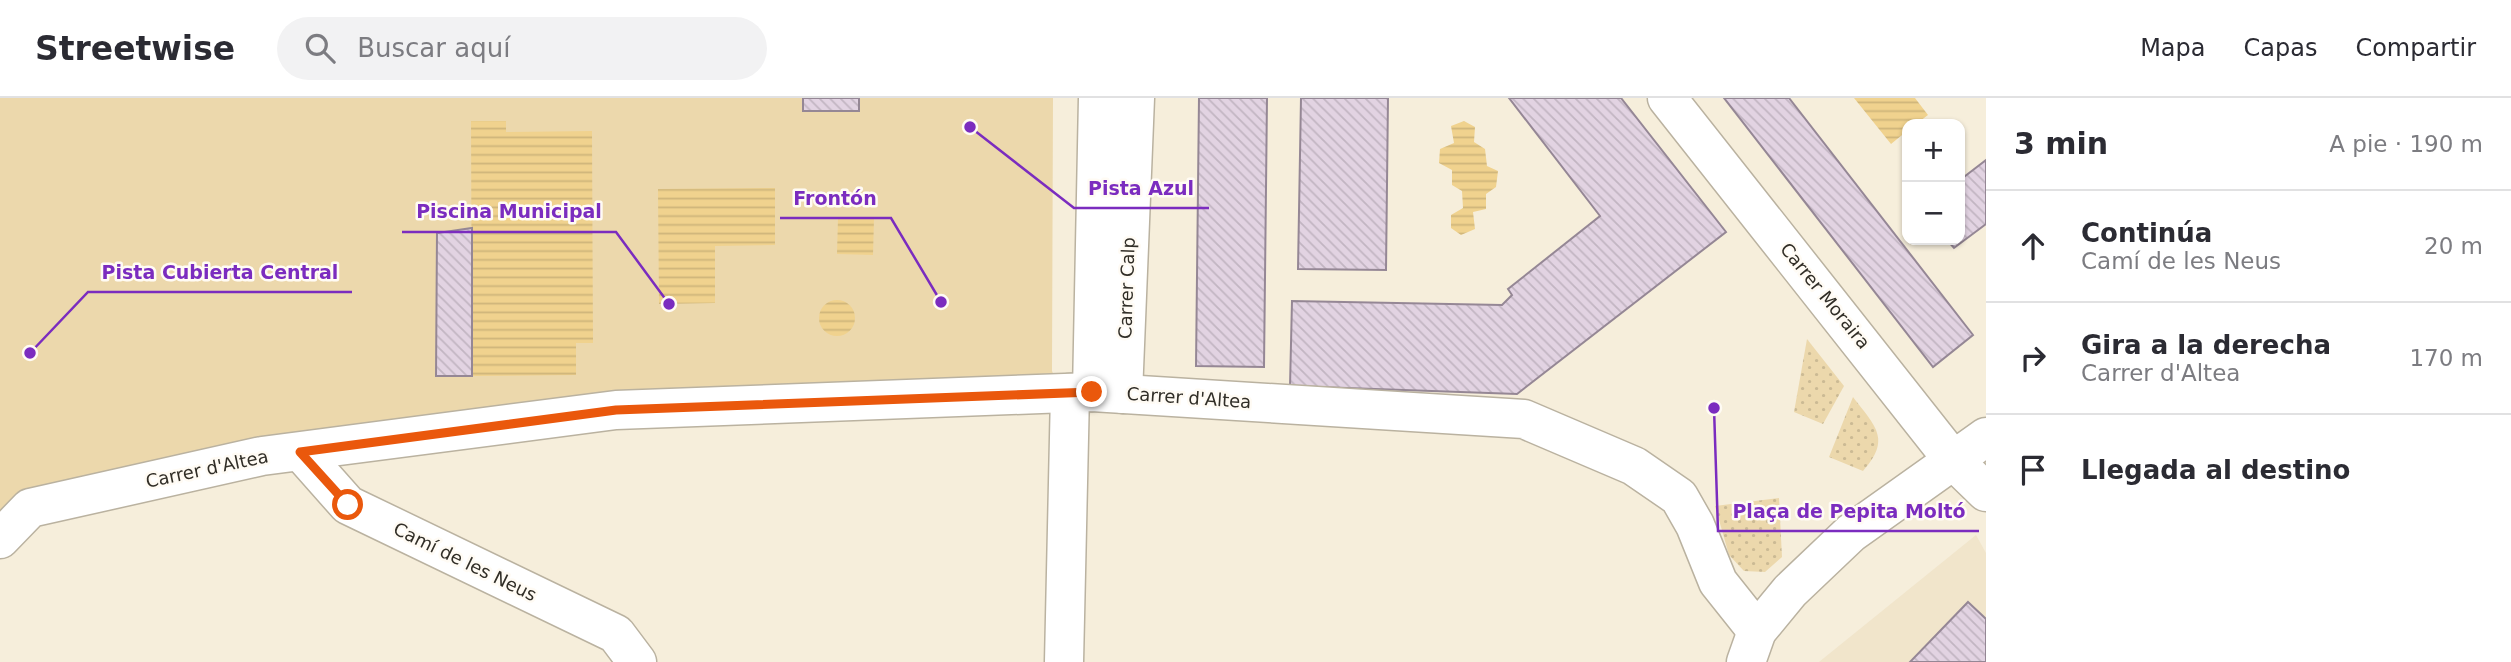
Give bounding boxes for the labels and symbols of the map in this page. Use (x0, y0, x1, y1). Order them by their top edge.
callout: Pista Azul (1074, 168, 1209, 208)
text: Pista Azul (1088, 177, 1194, 199)
callout: Frontón (780, 178, 891, 218)
text: Frontón (793, 187, 877, 209)
callout: Piscina Municipal (402, 192, 616, 232)
text: Piscina Municipal (416, 200, 602, 222)
street label: Carrer Calp (1114, 237, 1139, 339)
street label: Carrer Moraira (1776, 238, 1875, 353)
callout: Pista Cubierta Central (88, 252, 352, 292)
text: Pista Cubierta Central (102, 261, 338, 283)
route end (1076, 376, 1107, 407)
street label: Carrer d'Altea (1126, 383, 1252, 412)
street label: Carrer d'Altea (144, 445, 270, 492)
route start (332, 489, 363, 520)
callout: Plaça de Pepita Moltó (1718, 491, 1979, 531)
text: Plaça de Pepita Moltó (1732, 500, 1966, 522)
street label: Camí de les Neus (390, 518, 540, 605)

